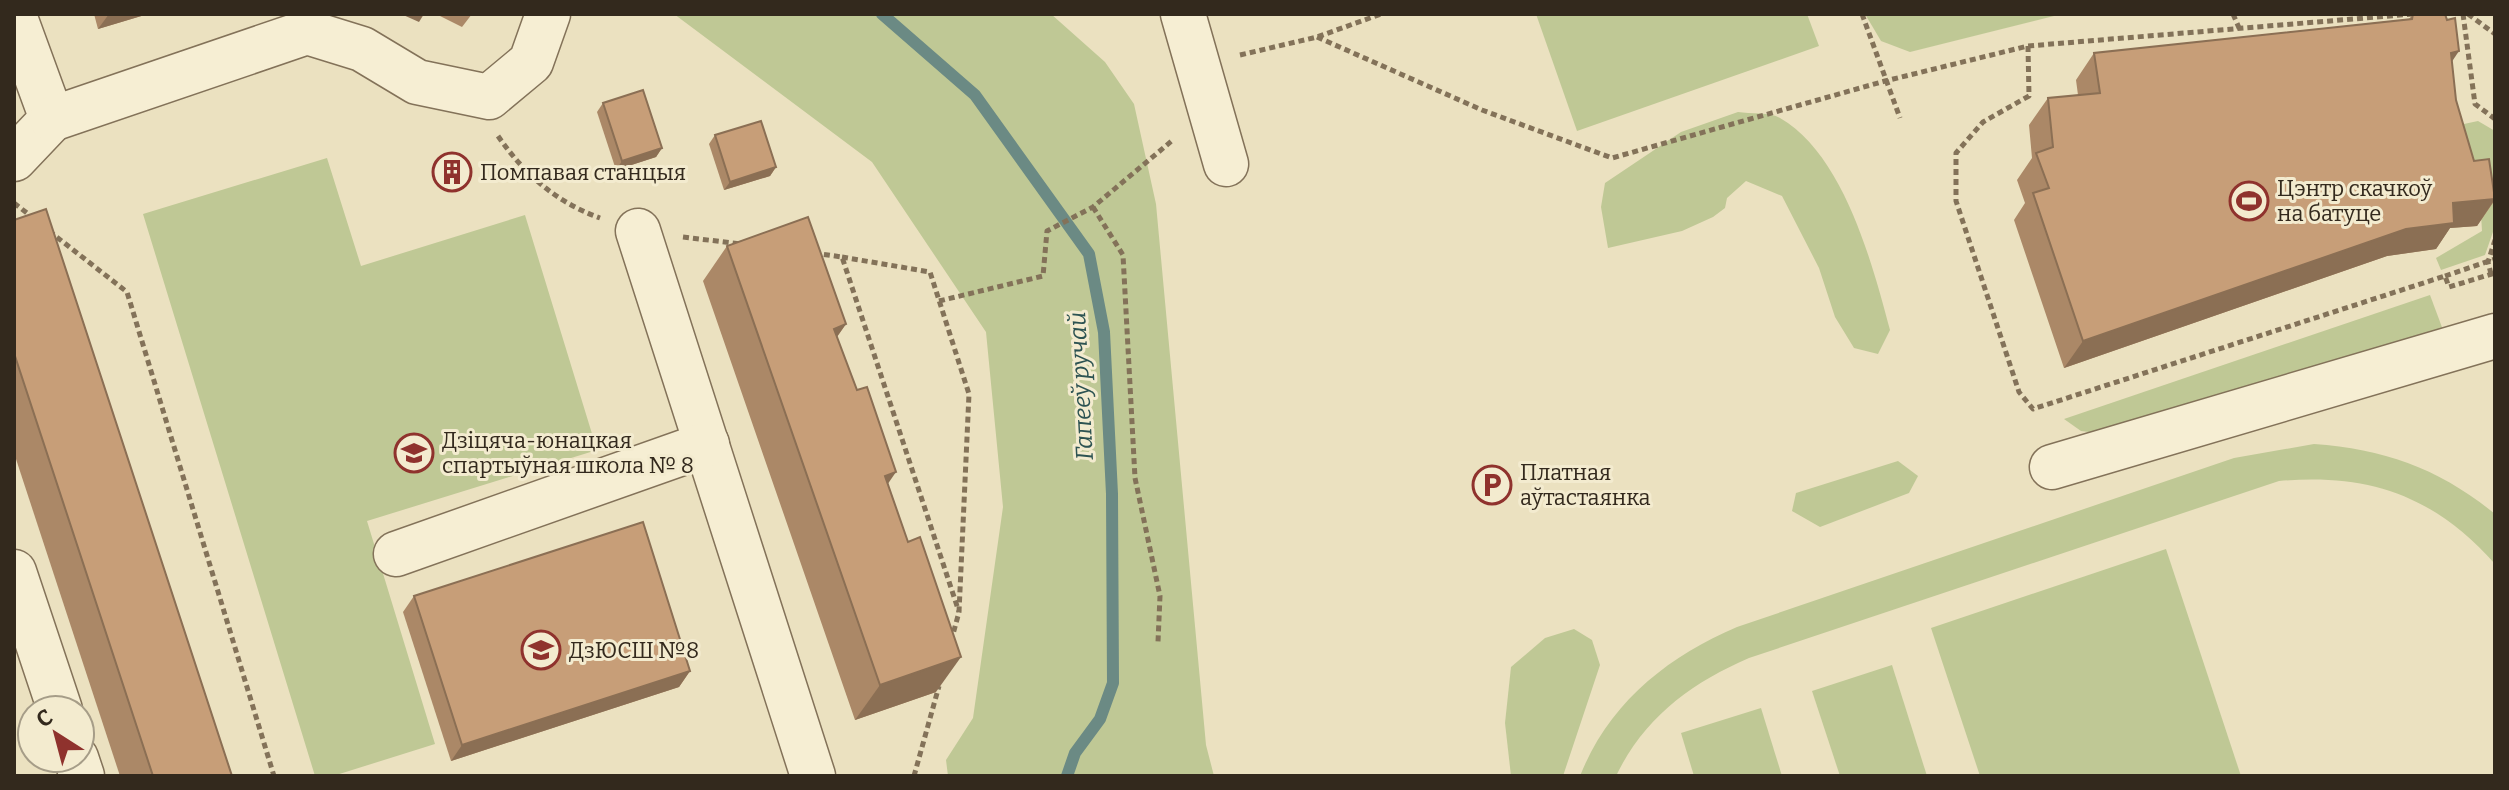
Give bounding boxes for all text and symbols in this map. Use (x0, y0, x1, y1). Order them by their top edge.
building icon: Помпавая станцыя (431, 151, 473, 193)
place label: Помпавая станцыя (480, 159, 686, 186)
place label: Цэнтр скачкоў на батуце (2277, 175, 2432, 227)
sports icon: Цэнтр скачкоў на батуце (2228, 180, 2270, 222)
water label: Гапееў ручай (1063, 311, 1099, 461)
place label: Дзіцяча-юнацкая спартыўная школа № 8 (442, 427, 694, 479)
school or university icon: Дзіцяча-юнацкая спартыўная школа № 8 (393, 432, 435, 474)
place label: Платная аўтастаянка (1520, 459, 1651, 511)
parking icon: Платная аўтастаянка (1471, 464, 1513, 506)
school or university icon: ДзЮСШ №8 (520, 629, 562, 671)
place label: ДзЮСШ №8 (569, 637, 699, 664)
north arrow (16, 694, 96, 774)
text: С (31, 703, 58, 733)

